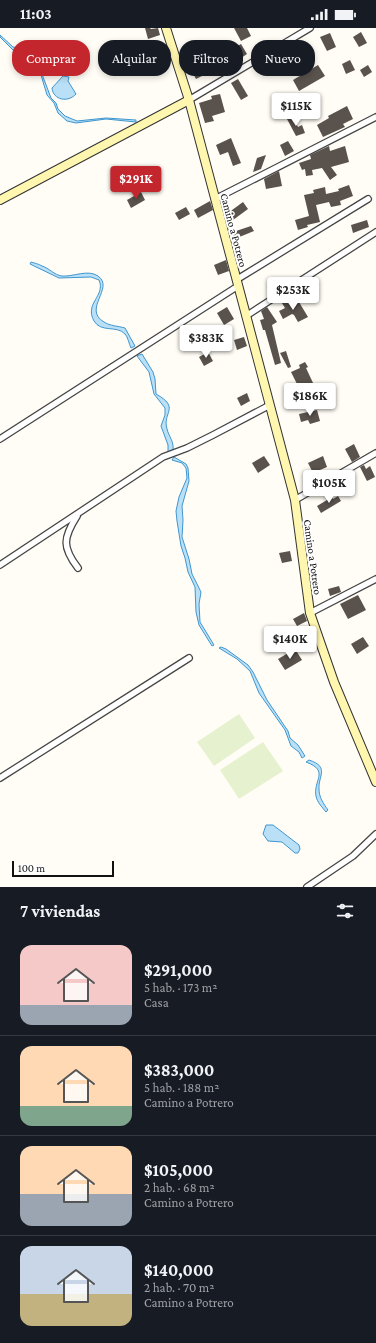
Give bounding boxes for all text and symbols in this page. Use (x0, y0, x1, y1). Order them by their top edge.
text: 11:03 (20, 6, 52, 22)
chip: Comprar (12, 40, 90, 76)
chip: Alquilar (98, 40, 171, 76)
chip: Filtros (179, 40, 243, 76)
chip: Nuevo (251, 40, 315, 76)
pin: $115K (268, 93, 324, 127)
text: $115K (281, 98, 311, 113)
pin: $291K (108, 166, 164, 200)
text: $291K (119, 171, 153, 186)
street label: Camino a Potrero (218, 192, 250, 269)
pin: $253K (265, 277, 321, 311)
text: $253K (276, 282, 310, 297)
pin: $383K (178, 325, 234, 359)
text: $383K (189, 330, 223, 345)
pin: $186K (282, 383, 338, 417)
text: $186K (293, 388, 327, 403)
pin: $105K (301, 470, 357, 504)
text: $105K (312, 475, 346, 490)
street label: Camino a Potrero (302, 519, 324, 596)
pin: $140K (262, 626, 318, 660)
text: $140K (273, 631, 307, 646)
scale bar (12, 859, 114, 878)
text: 100 m (18, 862, 45, 874)
icon: filters (334, 900, 356, 922)
text: 7 viviendas (20, 902, 100, 921)
icon: home (52, 961, 100, 1009)
text: $291,000 (144, 961, 212, 980)
text: 5 hab. · 173 m² (144, 980, 217, 995)
text: Casa (144, 995, 169, 1010)
text: $383,000 (144, 1061, 214, 1080)
icon: home (52, 1062, 100, 1110)
text: 5 hab. · 188 m² (144, 1080, 219, 1095)
text: Camino a Potrero (144, 1095, 234, 1110)
text: $105,000 (144, 1161, 213, 1180)
icon: home (52, 1162, 100, 1210)
text: 2 hab. · 68 m² (144, 1180, 215, 1195)
text: Camino a Potrero (144, 1195, 234, 1210)
text: $140,000 (144, 1261, 214, 1280)
icon: home (52, 1262, 100, 1310)
text: 2 hab. · 70 m² (144, 1280, 214, 1295)
text: Camino a Potrero (144, 1295, 234, 1310)

